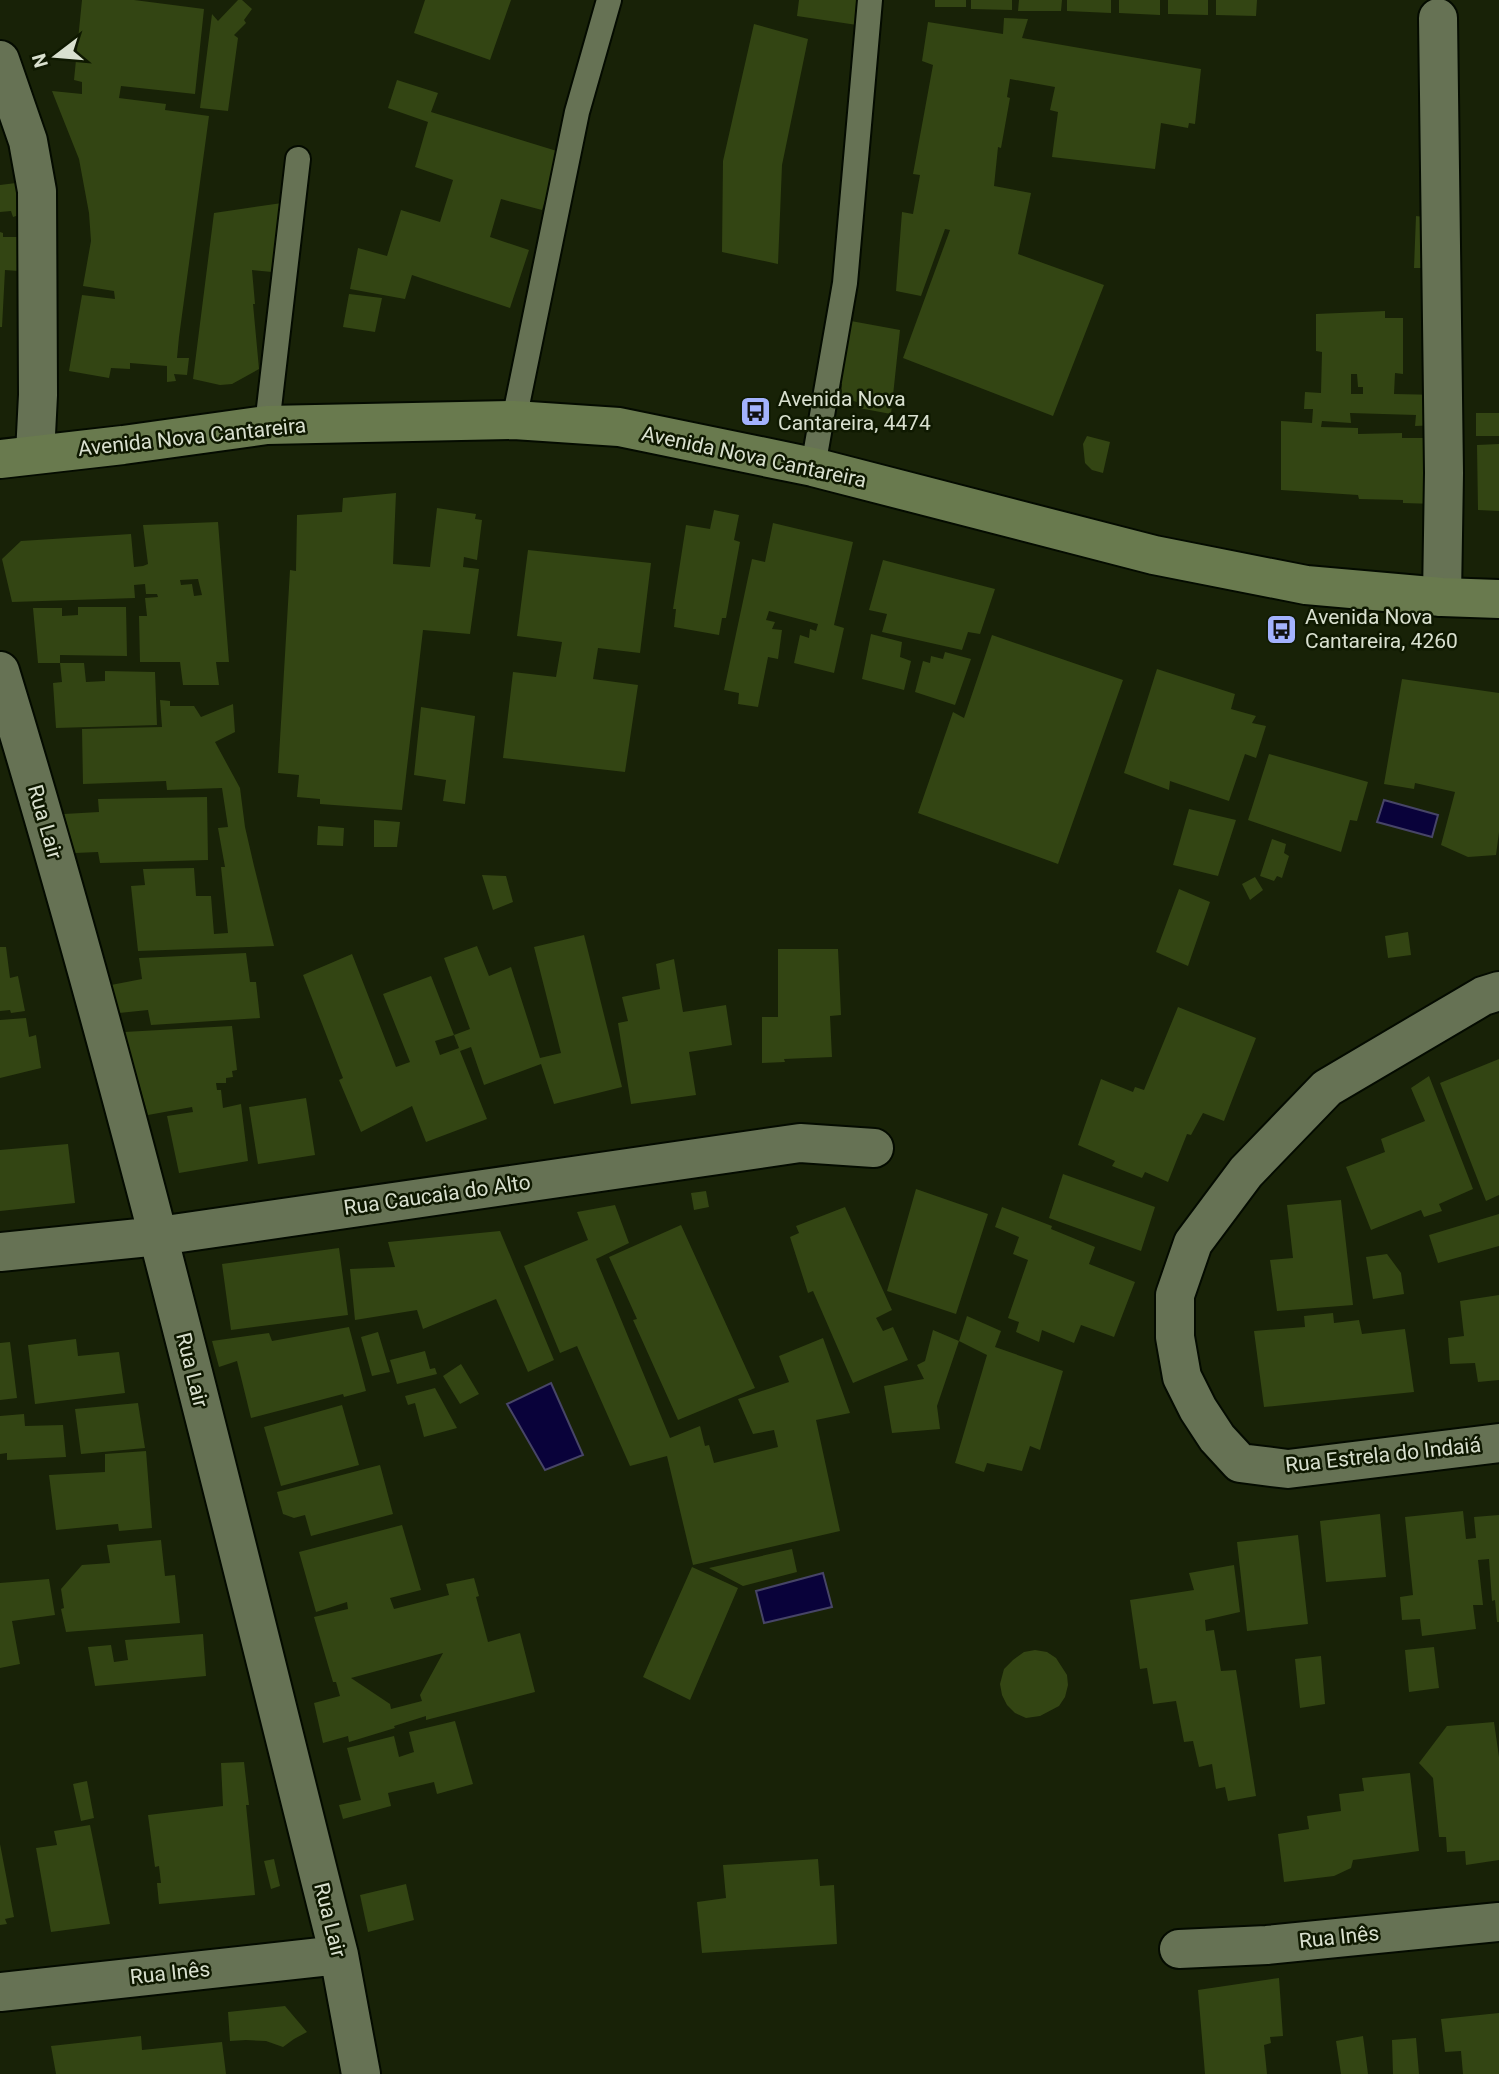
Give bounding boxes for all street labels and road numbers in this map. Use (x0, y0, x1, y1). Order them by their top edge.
street label: Avenida Nova Cantareira (77, 413, 307, 461)
street label: Avenida Nova Cantareira (639, 421, 869, 493)
street label: Rua Lair (23, 782, 67, 862)
street label: Rua Caucaia do Alto (342, 1170, 532, 1220)
street label: Rua Lair (171, 1330, 213, 1410)
street label: Rua Estrela do Indaiá (1284, 1433, 1482, 1477)
street label: Rua Lair (309, 1880, 351, 1960)
street label: Rua Inês (1298, 1921, 1380, 1953)
street label: Rua Inês (129, 1957, 211, 1989)

